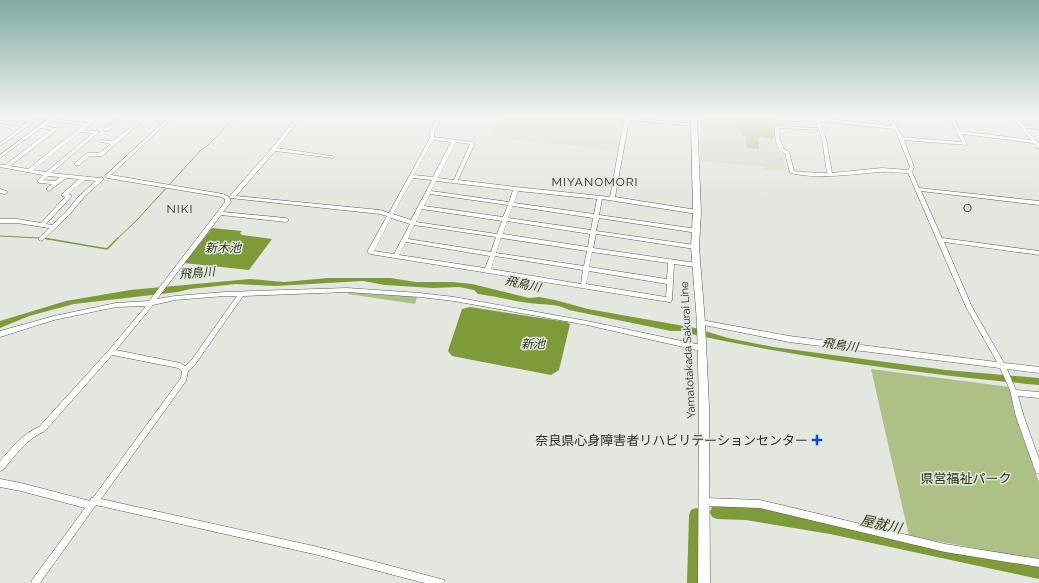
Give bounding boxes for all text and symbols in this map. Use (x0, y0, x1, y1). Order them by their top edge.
district label: MIYANOMORI (551, 175, 639, 189)
district label: O (963, 201, 973, 215)
district label: NIKI (167, 202, 193, 216)
water label: 新木池 (205, 241, 242, 255)
water label: 飛鳥川 (178, 264, 218, 282)
water label: 飛鳥川 (504, 273, 544, 295)
street label: Yamatotakada Sakurai Line (678, 281, 698, 419)
water label: 飛鳥川 (821, 336, 861, 355)
water label: 新池 (521, 337, 546, 351)
place label: 奈良県心身障害者リハビリテーションセンター (535, 433, 808, 448)
marker: 奈良県心身障害者リハビリテーションセンター (811, 434, 823, 446)
park label: 県営福祉パーク (920, 471, 1012, 486)
water label: 屋就川 (859, 512, 905, 537)

